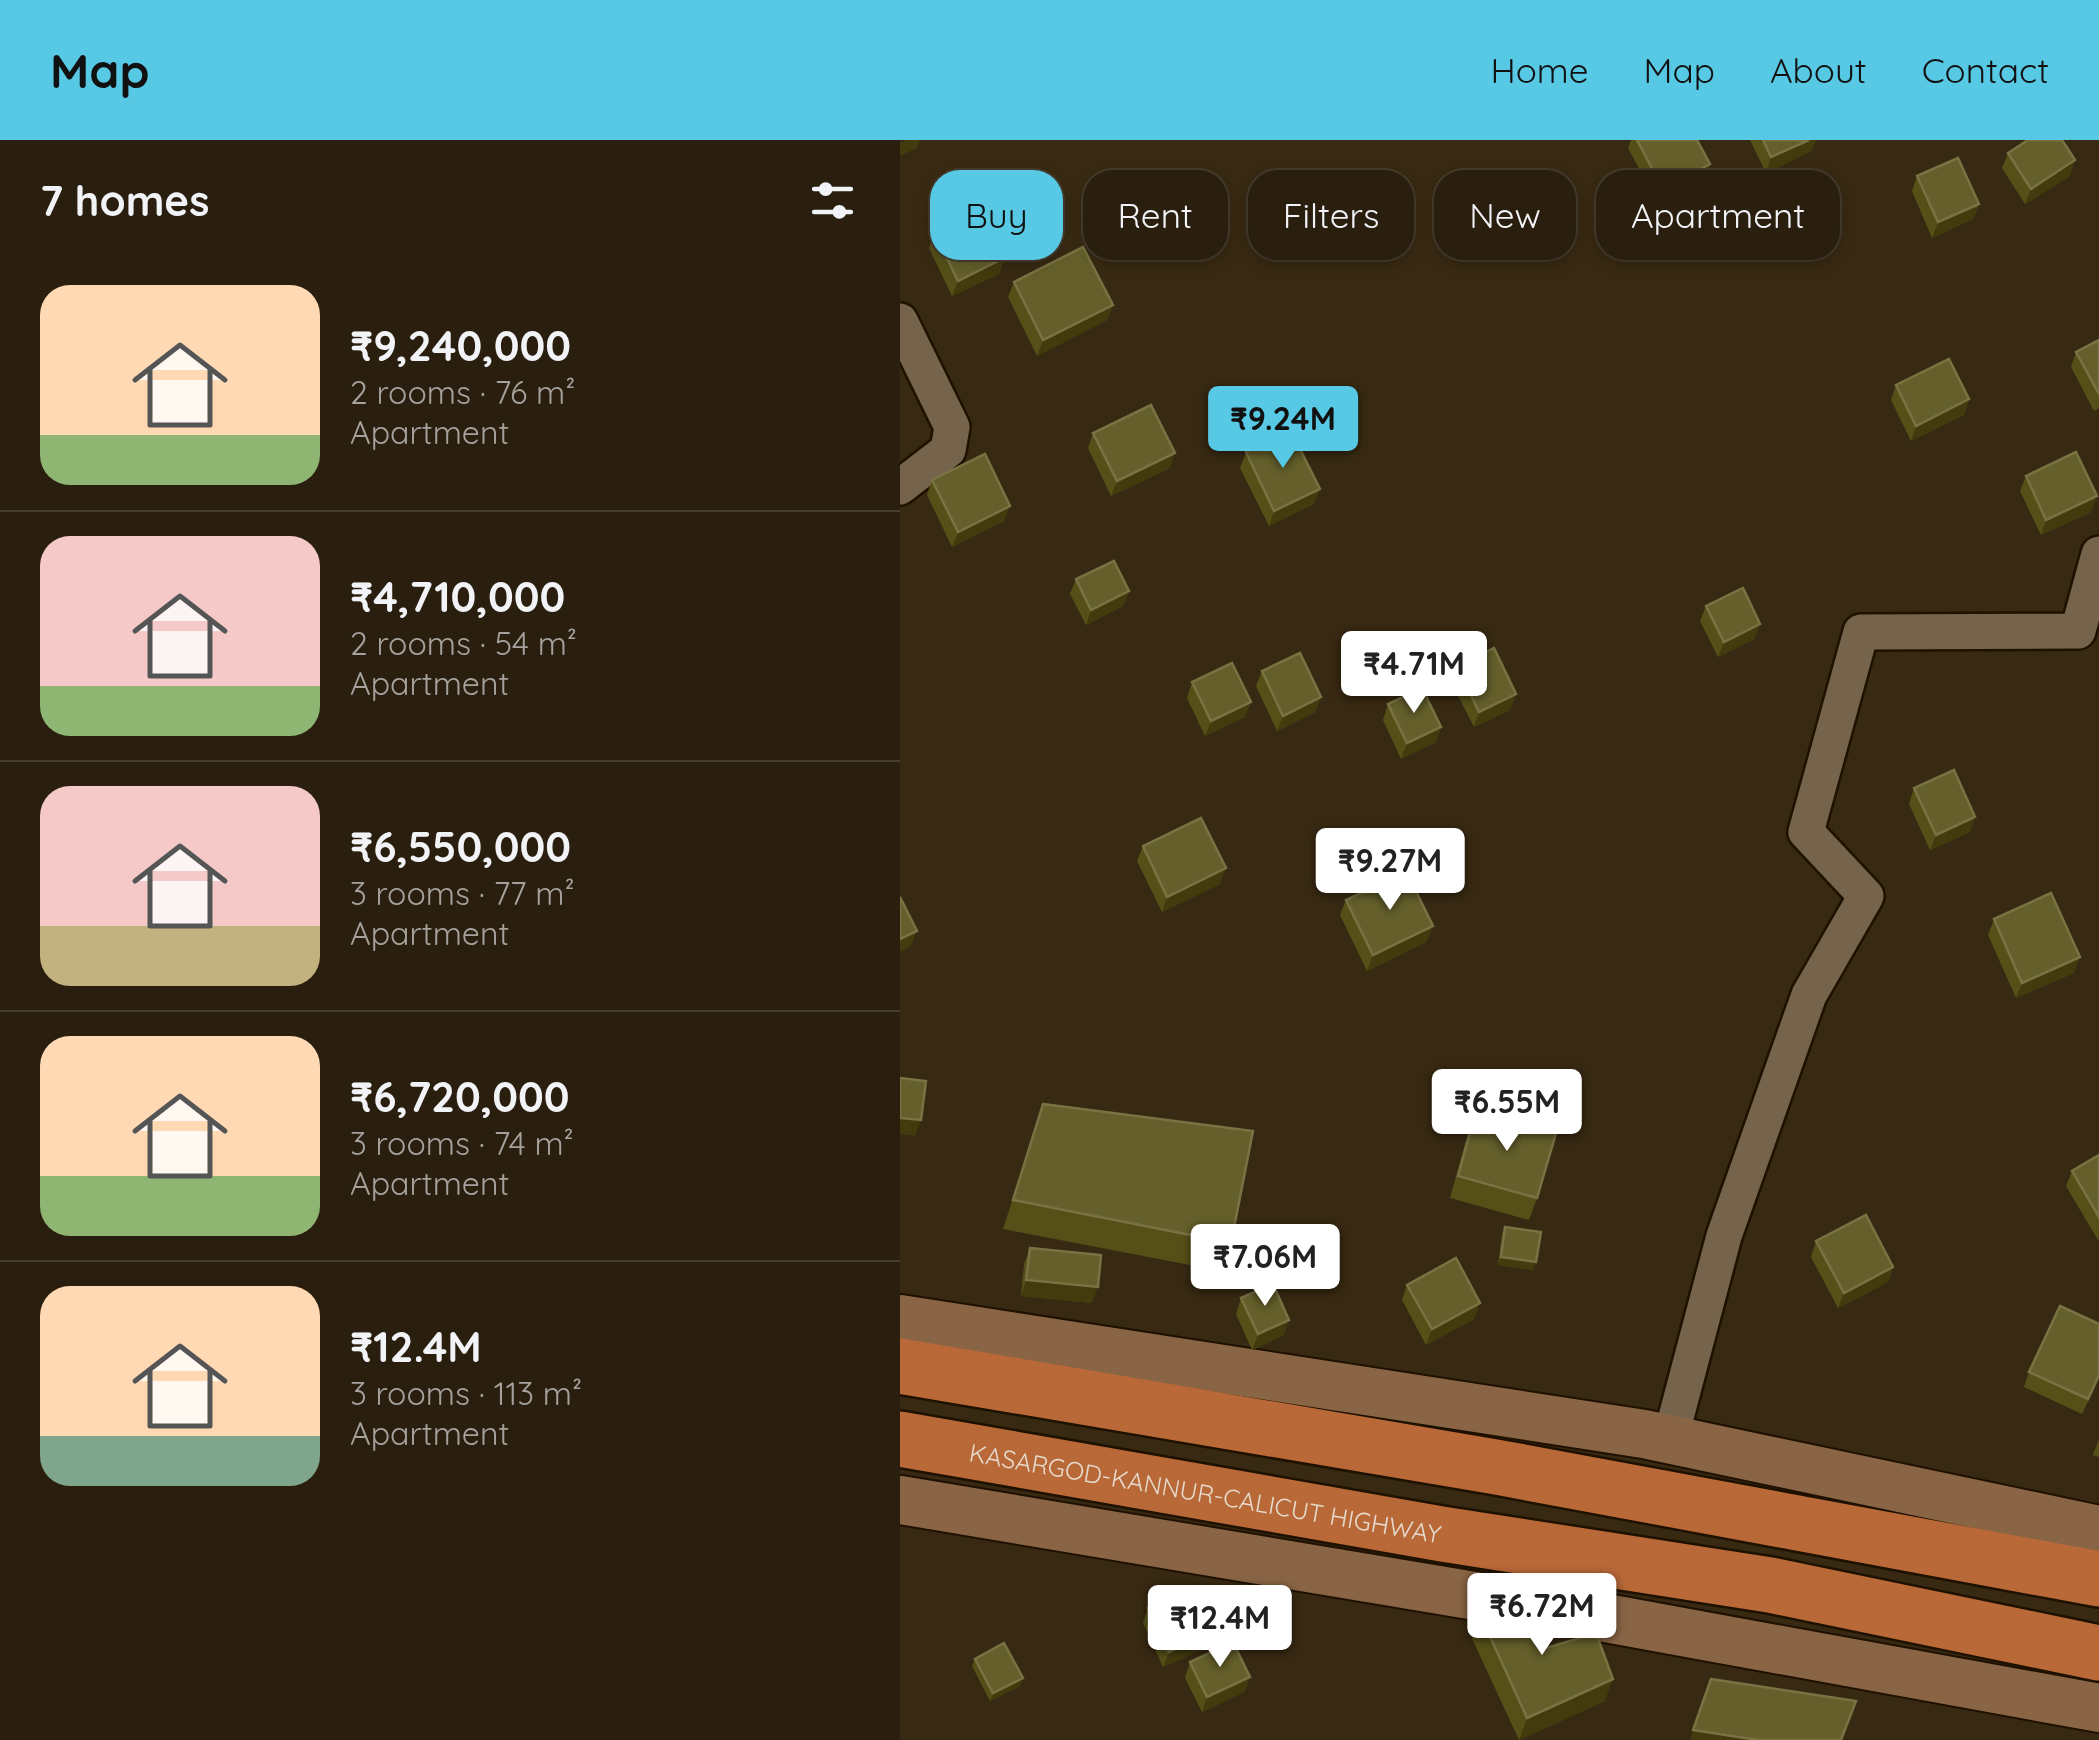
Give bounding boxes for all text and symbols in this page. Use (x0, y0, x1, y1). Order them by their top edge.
text: Map (50, 40, 150, 100)
text: Home (1491, 48, 1589, 92)
text: Map (1644, 48, 1715, 92)
text: About (1770, 48, 1867, 92)
text: Contact (1922, 48, 2049, 92)
chip: Buy (930, 170, 1063, 260)
chip: Rent (1083, 170, 1228, 260)
chip: Filters (1248, 170, 1414, 260)
chip: New (1434, 170, 1576, 260)
chip: Apartment (1596, 170, 1840, 260)
icon: filters (805, 173, 860, 228)
text: 7 homes (40, 174, 209, 227)
text: ₹9,240,000 (350, 319, 571, 372)
icon: home (120, 325, 240, 445)
text: 2 rooms · 76 m² (350, 372, 575, 412)
pin: ₹9.24M (1202, 386, 1364, 471)
text: ₹9.24M (1230, 398, 1336, 438)
text: Apartment (350, 412, 509, 452)
text: ₹4,710,000 (350, 570, 565, 623)
icon: home (120, 576, 240, 696)
text: 2 rooms · 54 m² (350, 623, 577, 663)
pin: ₹4.71M (1333, 631, 1495, 716)
text: ₹4.71M (1363, 643, 1465, 683)
text: Apartment (350, 663, 509, 703)
text: ₹6,550,000 (350, 820, 571, 873)
icon: home (120, 826, 240, 946)
pin: ₹9.27M (1309, 828, 1471, 913)
text: ₹9.27M (1338, 840, 1442, 880)
text: 3 rooms · 77 m² (350, 873, 575, 913)
text: Apartment (350, 913, 509, 953)
pin: ₹6.55M (1426, 1069, 1588, 1154)
text: ₹6,720,000 (350, 1070, 570, 1123)
icon: home (120, 1076, 240, 1196)
text: ₹6.55M (1454, 1081, 1560, 1121)
text: 3 rooms · 74 m² (350, 1123, 574, 1163)
text: Apartment (350, 1163, 509, 1203)
pin: ₹7.06M (1184, 1224, 1346, 1309)
text: ₹7.06M (1213, 1236, 1317, 1276)
text: ₹12.4M (350, 1320, 482, 1373)
icon: home (120, 1326, 240, 1446)
text: 3 rooms · 113 m² (350, 1373, 582, 1413)
text: Apartment (350, 1413, 509, 1453)
street label: KASARGOD-KANNUR-CALICUT HIGHWAY (967, 1436, 1444, 1549)
pin: ₹6.72M (1461, 1573, 1623, 1658)
pin: ₹12.4M (1139, 1585, 1301, 1670)
text: ₹6.72M (1489, 1585, 1595, 1625)
text: ₹12.4M (1170, 1597, 1270, 1637)

